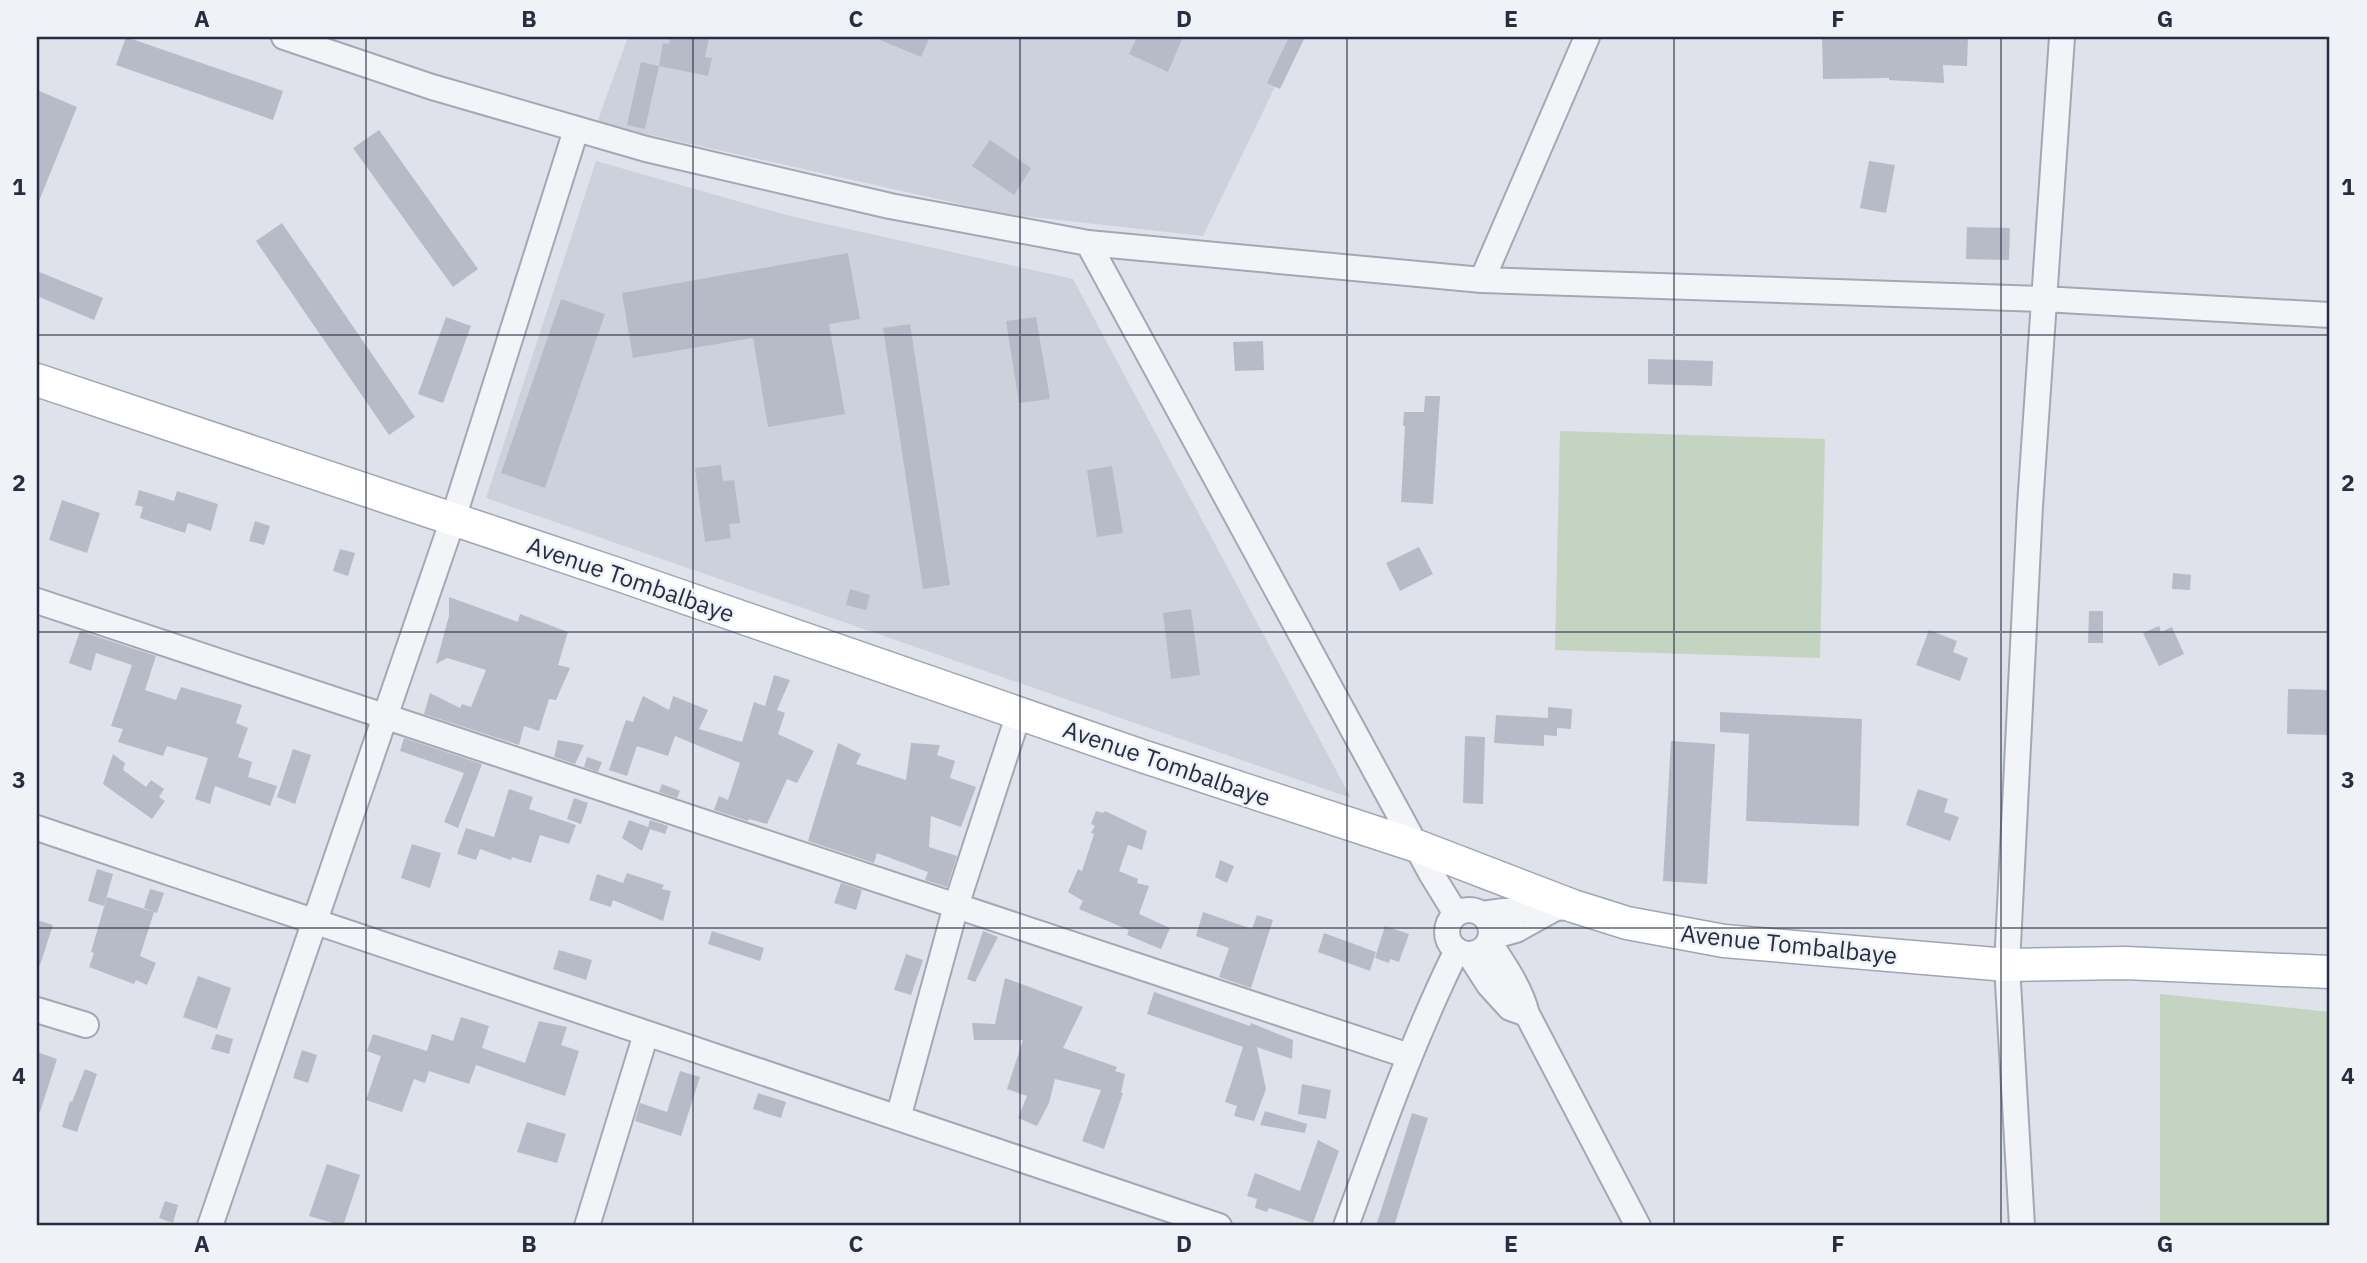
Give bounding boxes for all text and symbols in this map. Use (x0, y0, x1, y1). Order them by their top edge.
text: A (194, 3, 210, 33)
text: B (521, 3, 537, 33)
text: C (849, 3, 864, 33)
text: D (1176, 3, 1192, 33)
text: E (1504, 3, 1518, 33)
text: F (1831, 3, 1845, 33)
text: G (2157, 3, 2173, 33)
text: 1 (12, 171, 26, 201)
text: 1 (2341, 171, 2355, 201)
text: 2 (12, 467, 26, 497)
text: 2 (2341, 467, 2355, 497)
street label: Avenue Tombalbaye (523, 529, 739, 629)
street label: Avenue Tombalbaye (1059, 713, 1275, 813)
text: 3 (12, 764, 26, 794)
text: 3 (2341, 764, 2355, 794)
street label: Avenue Tombalbaye (1679, 917, 1899, 971)
text: 4 (12, 1060, 26, 1090)
text: 4 (2341, 1060, 2355, 1090)
text: A (194, 1228, 210, 1258)
text: B (521, 1228, 537, 1258)
text: C (849, 1228, 864, 1258)
text: D (1176, 1228, 1192, 1258)
text: E (1504, 1228, 1518, 1258)
text: F (1831, 1228, 1845, 1258)
text: G (2157, 1228, 2173, 1258)

